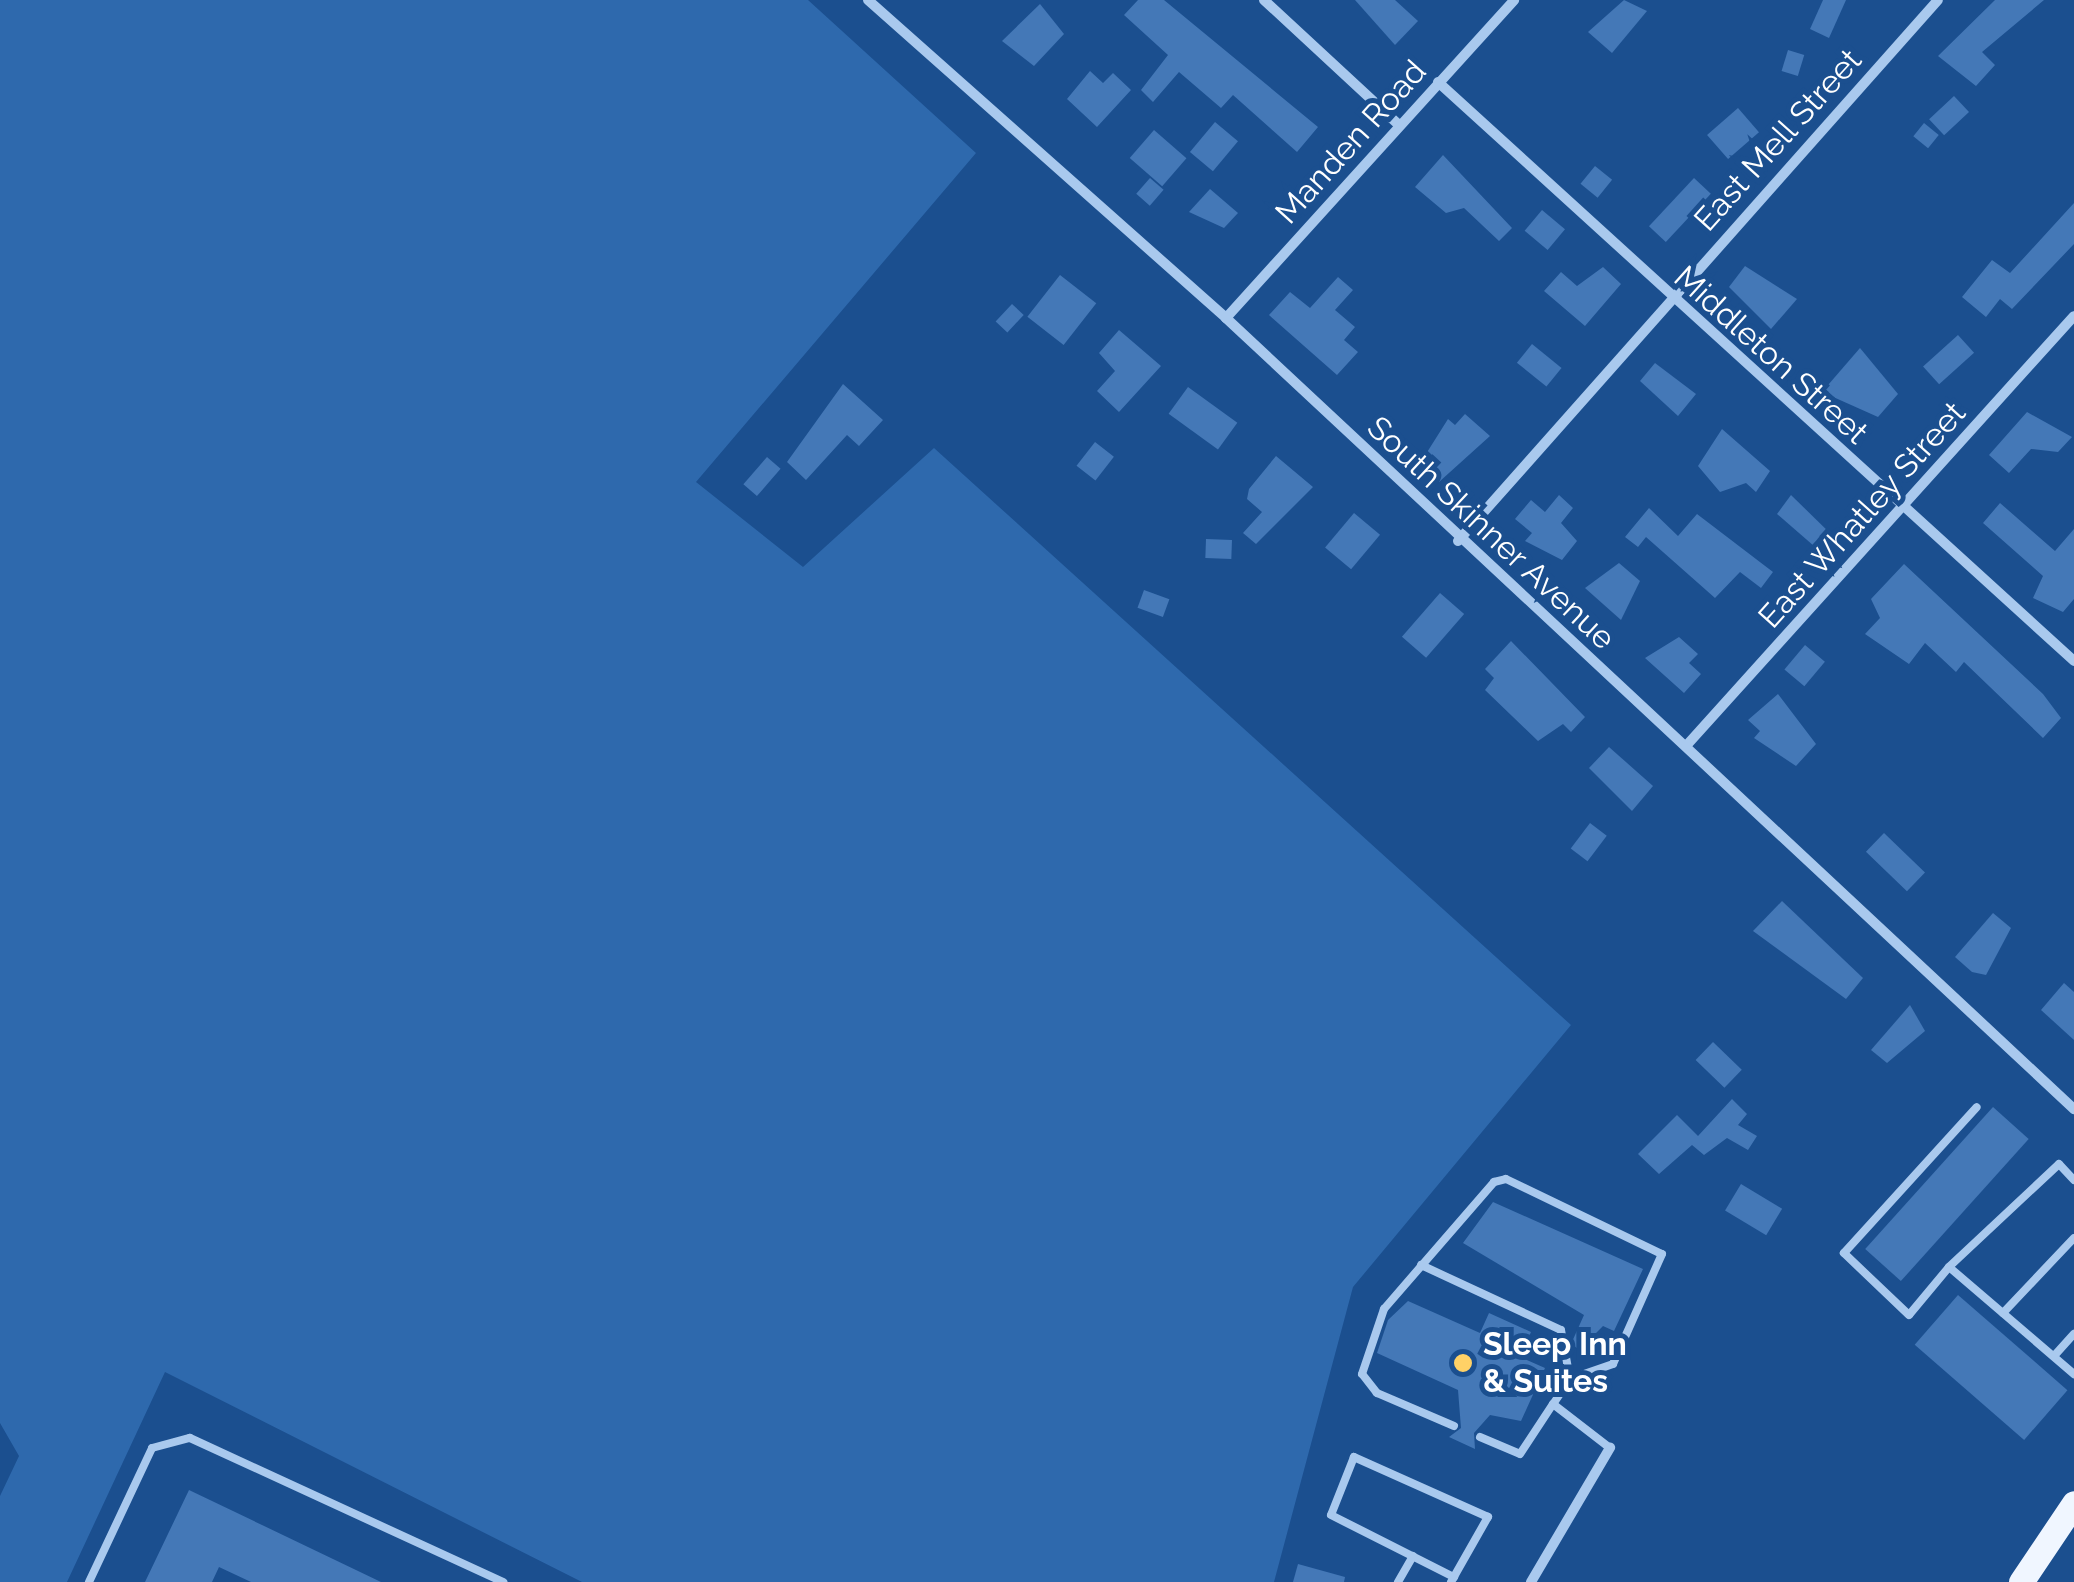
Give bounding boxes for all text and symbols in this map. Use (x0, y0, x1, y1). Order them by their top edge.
street label: East Mell Street (1686, 41, 1870, 239)
street label: Manden Road (1268, 53, 1434, 231)
street label: Middleton Street (1666, 258, 1876, 452)
street label: East Whatley Street (1750, 393, 1974, 637)
street label: South Skinner Avenue (1359, 408, 1623, 658)
place label: Sleep Inn & Suites (1483, 1326, 1627, 1401)
marker: Sleep Inn & Suites (1452, 1352, 1474, 1374)

